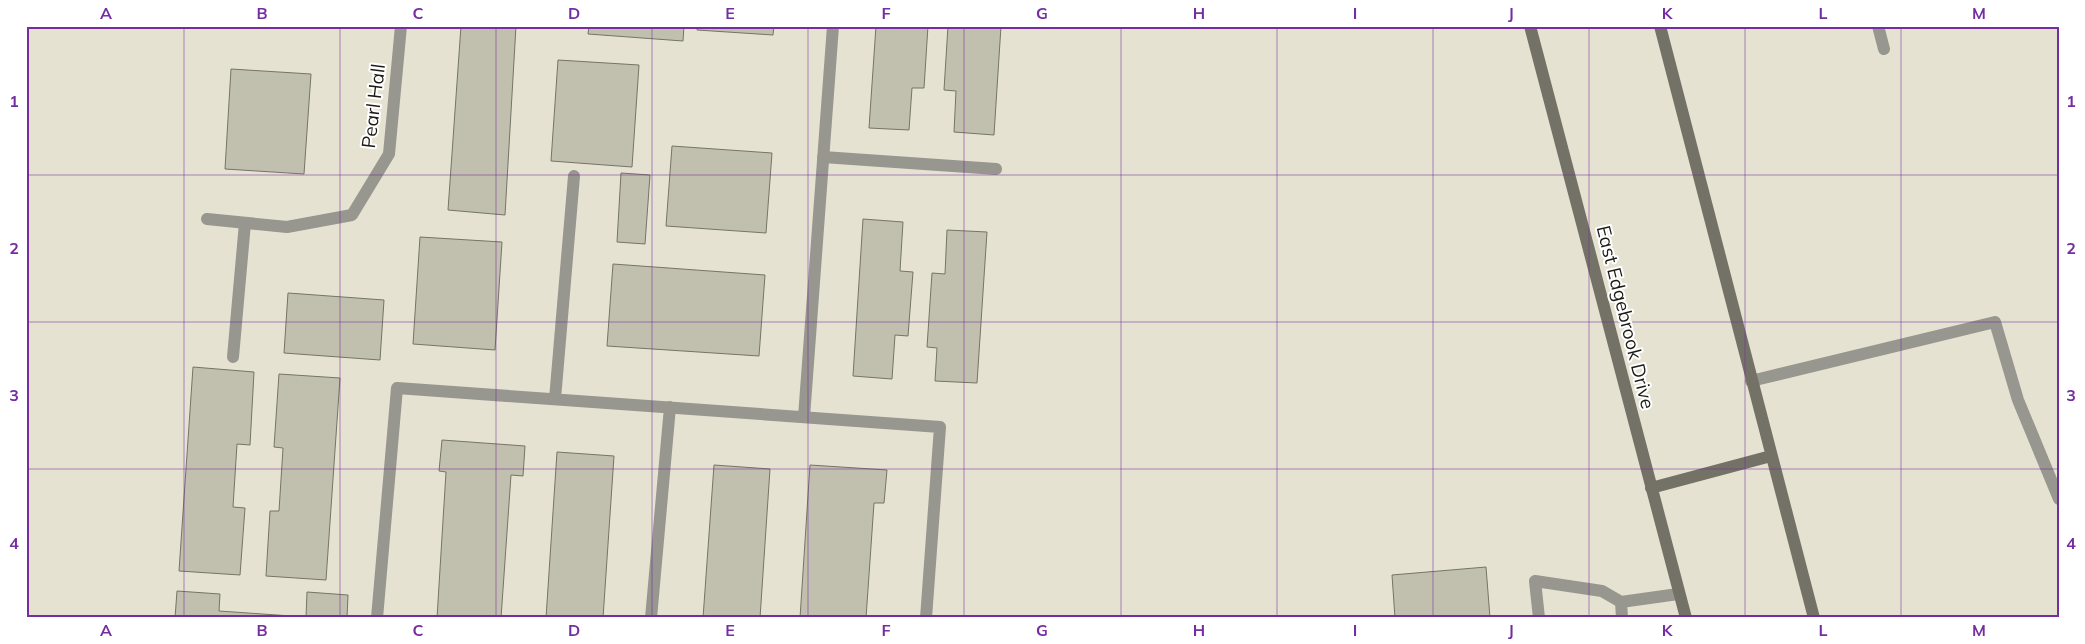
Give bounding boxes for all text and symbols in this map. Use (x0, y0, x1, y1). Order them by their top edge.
text: A (100, 3, 112, 23)
text: B (256, 3, 268, 23)
text: C (413, 3, 424, 23)
text: D (568, 3, 580, 23)
text: E (725, 3, 735, 23)
text: F (881, 3, 891, 23)
text: G (1036, 3, 1048, 23)
text: H (1193, 3, 1205, 23)
text: I (1353, 3, 1357, 23)
text: J (1508, 3, 1514, 23)
text: K (1662, 3, 1674, 23)
text: L (1819, 3, 1828, 23)
text: M (1972, 3, 1986, 23)
street label: Pearl Hall (356, 62, 390, 150)
text: 1 (9, 91, 19, 111)
text: 1 (2066, 91, 2076, 111)
street label: East Edgebrook Drive (1592, 223, 1660, 411)
text: 2 (9, 238, 19, 258)
text: 2 (2066, 238, 2076, 258)
text: 3 (9, 385, 19, 405)
text: 3 (2066, 385, 2076, 405)
text: 4 (9, 533, 19, 553)
text: 4 (2066, 533, 2076, 553)
text: A (100, 620, 112, 640)
text: B (256, 620, 268, 640)
text: C (413, 620, 424, 640)
text: D (568, 620, 580, 640)
text: E (725, 620, 735, 640)
text: F (881, 620, 891, 640)
text: G (1036, 620, 1048, 640)
text: H (1193, 620, 1205, 640)
text: I (1353, 620, 1357, 640)
text: J (1508, 620, 1514, 640)
text: K (1662, 620, 1674, 640)
text: L (1819, 620, 1828, 640)
text: M (1972, 620, 1986, 640)

